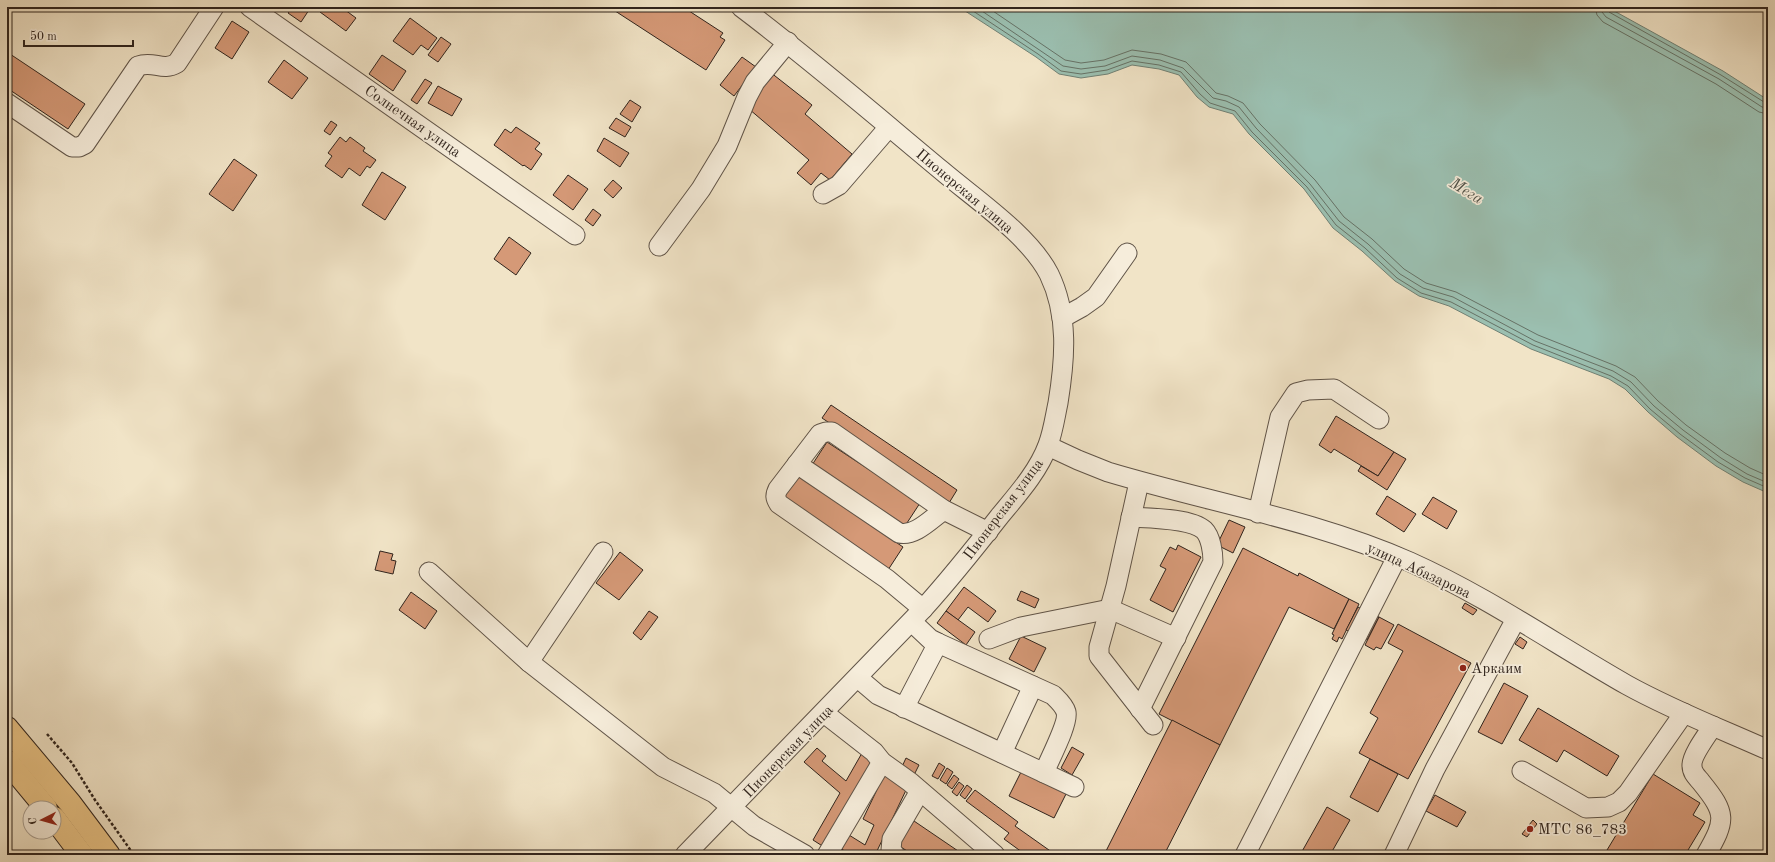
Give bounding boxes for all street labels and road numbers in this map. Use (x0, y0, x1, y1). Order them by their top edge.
street label: Солнечная улица (361, 83, 463, 161)
street label: Пионерская улица (912, 147, 1016, 238)
street label: Пионерская улица (961, 456, 1047, 563)
street label: улица Абазарова (1364, 541, 1473, 602)
street label: Пионерская улица (741, 703, 837, 801)

